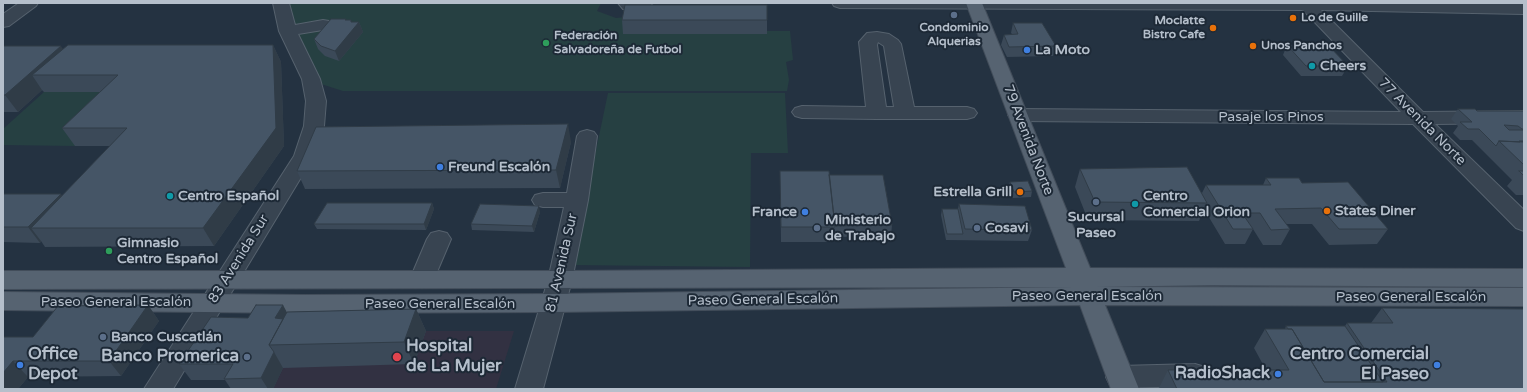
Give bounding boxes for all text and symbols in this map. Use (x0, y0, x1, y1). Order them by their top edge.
marker: Condominio Alquerias (949, 10, 959, 20)
place label: Lo de Guille (1301, 11, 1368, 25)
marker: Lo de Guille (1288, 13, 1298, 23)
place label: Moclatte Bistro Cafe (1143, 14, 1205, 42)
place label: Condominio Alquerias (919, 21, 989, 49)
marker: Moclatte Bistro Cafe (1208, 23, 1218, 33)
place label: Federación Salvadoreña de Futbol (554, 29, 682, 57)
marker: Federación Salvadoreña de Futbol (541, 38, 551, 48)
place label: Unos Panchos (1261, 39, 1342, 53)
marker: Unos Panchos (1248, 41, 1258, 51)
place label: La Moto (1035, 42, 1090, 58)
marker: La Moto (1022, 45, 1032, 55)
place label: Cheers (1320, 58, 1366, 74)
marker: Cheers (1307, 61, 1317, 71)
street label: 77 Avenida Norte (1375, 75, 1469, 169)
street label: 79 Avenida Norte (999, 82, 1057, 198)
street label: Pasaje los Pinos (1218, 109, 1324, 125)
place label: Freund Escalón (448, 159, 550, 175)
marker: Freund Escalón (435, 162, 445, 172)
place label: Estrella Grill (933, 184, 1012, 200)
marker: Estrella Grill (1015, 187, 1025, 197)
place label: Centro Español (178, 188, 279, 204)
place label: Centro Comercial Orion (1143, 188, 1250, 220)
marker: Centro Español (165, 191, 175, 201)
marker: Sucursal Paseo (1091, 197, 1101, 207)
marker: Centro Comercial Orion (1130, 199, 1140, 209)
place label: States Diner (1335, 203, 1416, 219)
place label: France (752, 204, 797, 220)
marker: States Diner (1322, 206, 1332, 216)
marker: France (800, 207, 810, 217)
place label: Sucursal Paseo (1068, 209, 1124, 242)
street label: 83 Avenida Sur (205, 212, 273, 306)
street label: 81 Avenida Sur (542, 212, 582, 314)
place label: Ministerio de Trabajo (825, 212, 895, 244)
place label: Cosavi (985, 220, 1028, 236)
marker: Ministerio de Trabajo (812, 223, 822, 233)
marker: Cosavi (972, 223, 982, 233)
place label: Gimnasio Centro Español (117, 235, 218, 268)
marker: Gimnasio Centro Español (104, 246, 114, 256)
street label: Paseo General Escalón (1012, 288, 1162, 304)
street label: Paseo General Escalón (1336, 289, 1486, 305)
street label: Paseo General Escalón (688, 290, 838, 310)
street label: Paseo General Escalón (41, 294, 191, 310)
street label: Paseo General Escalón (365, 296, 515, 312)
place label: Banco Cuscatlán (111, 329, 222, 345)
marker: Banco Cuscatlán (98, 332, 108, 342)
place label: Hospital de La Mujer (406, 337, 502, 377)
place label: Office Depot (28, 345, 78, 385)
place label: Centro Comercial El Paseo (1290, 345, 1429, 385)
place label: Banco Promerica (101, 347, 239, 367)
marker: Hospital de La Mujer (391, 351, 403, 363)
marker: Banco Promerica (242, 352, 252, 362)
marker: Office Depot (15, 360, 25, 370)
marker: Centro Comercial El Paseo (1432, 360, 1442, 370)
place label: RadioShack (1175, 364, 1270, 384)
marker: RadioShack (1273, 369, 1283, 379)

